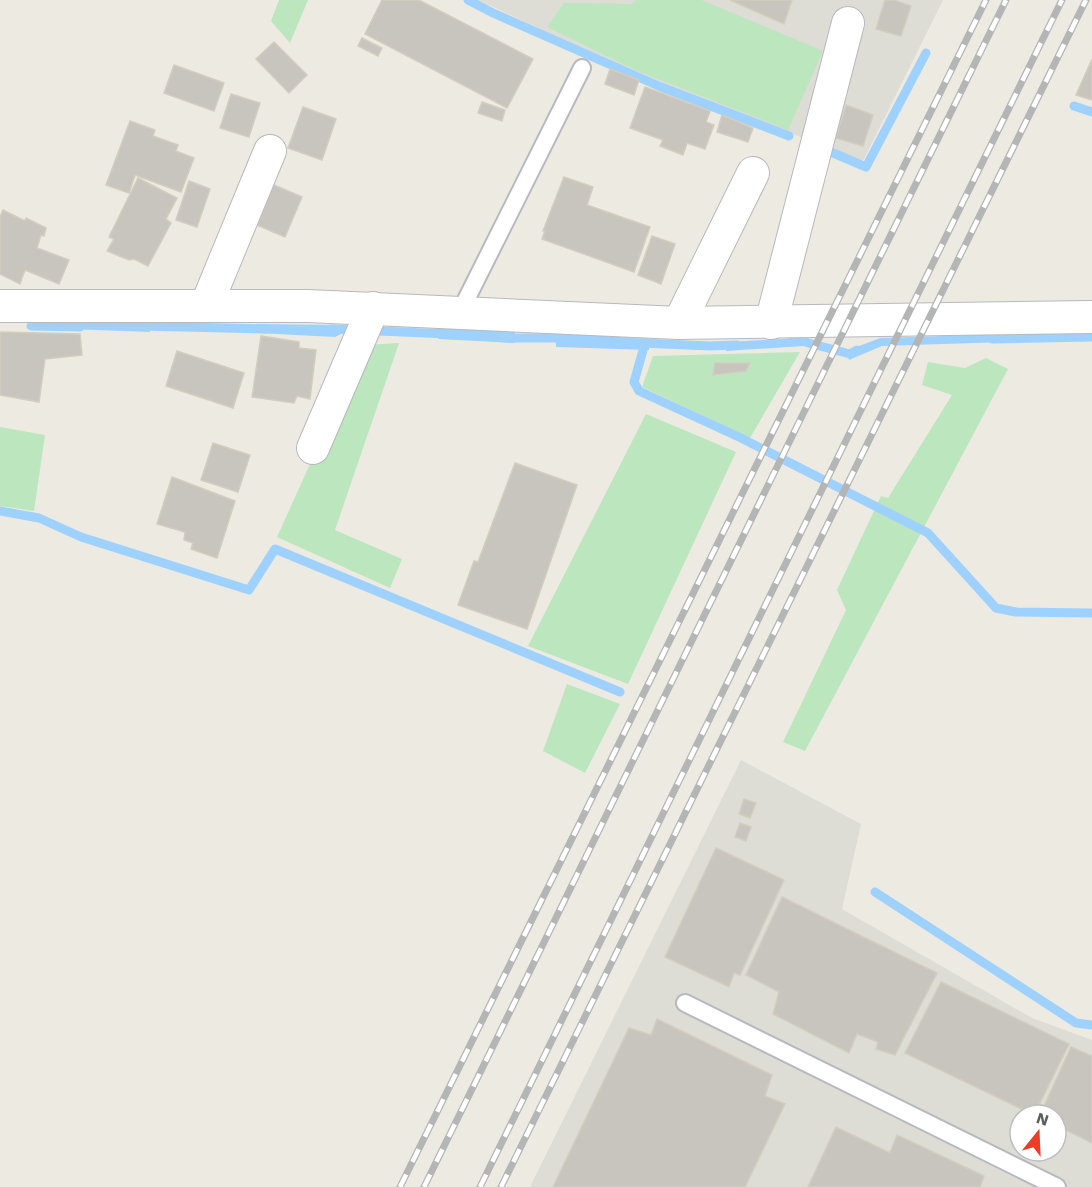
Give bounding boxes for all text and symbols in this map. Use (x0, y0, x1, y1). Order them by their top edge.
north arrow (1008, 1103, 1068, 1163)
text: N (1034, 1108, 1051, 1130)

